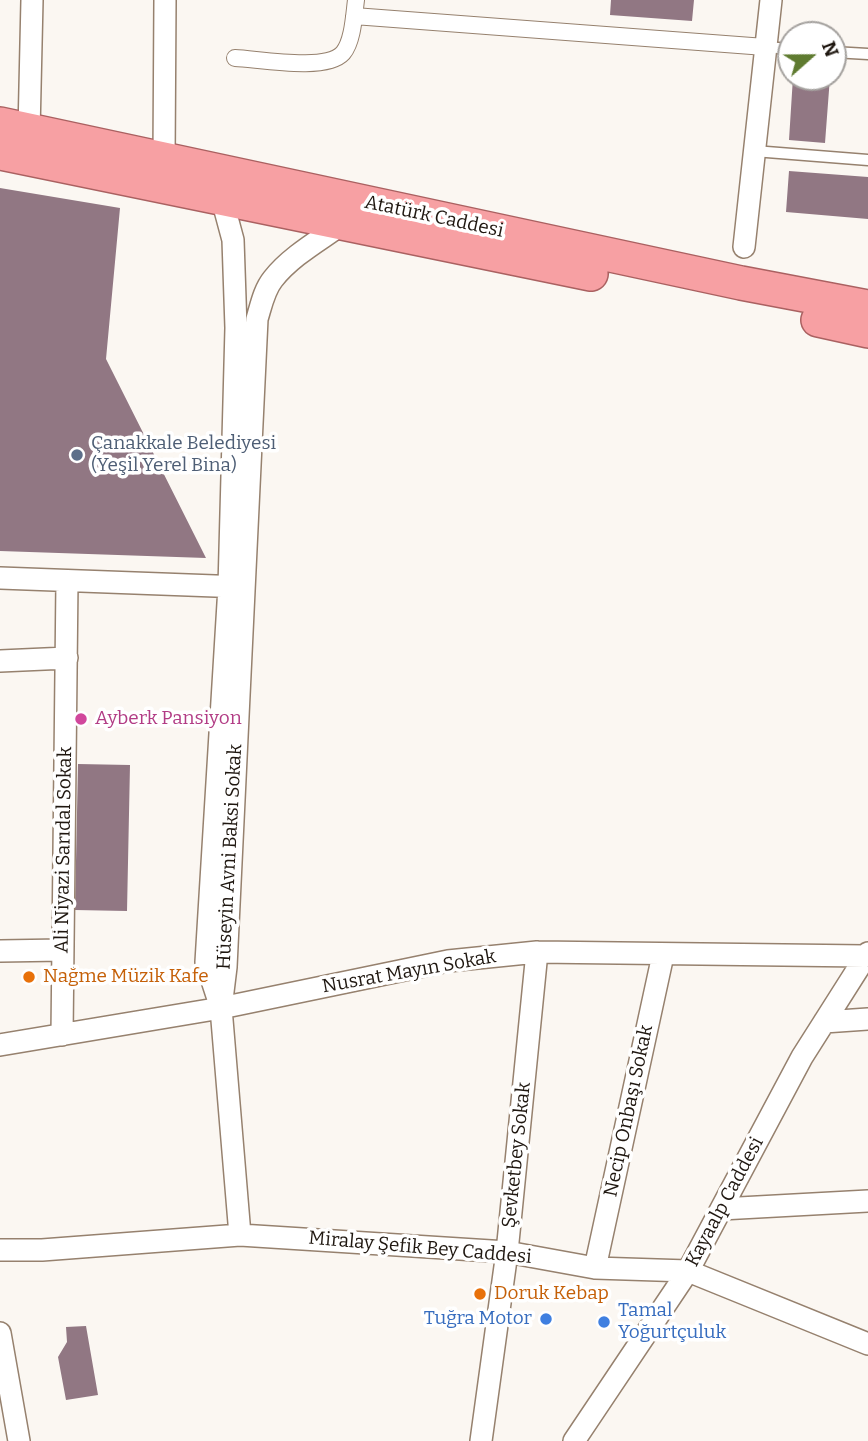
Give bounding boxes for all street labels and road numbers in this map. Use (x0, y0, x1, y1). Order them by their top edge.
street label: Atatürk Caddesi (363, 191, 505, 243)
street label: Hüseyin Avni Baksi Sokak (213, 744, 247, 970)
street label: Ali Niyazi Sarıdal Sokak (51, 747, 77, 953)
street label: Nusrat Mayın Sokak (320, 945, 498, 999)
street label: Necip Onbaşı Sokak (600, 1023, 658, 1199)
street label: Şevketbey Sokak (498, 1081, 536, 1229)
street label: Kayaalp Caddesi (681, 1133, 769, 1271)
street label: Miralay Şefik Bey Caddesi (307, 1227, 533, 1269)

